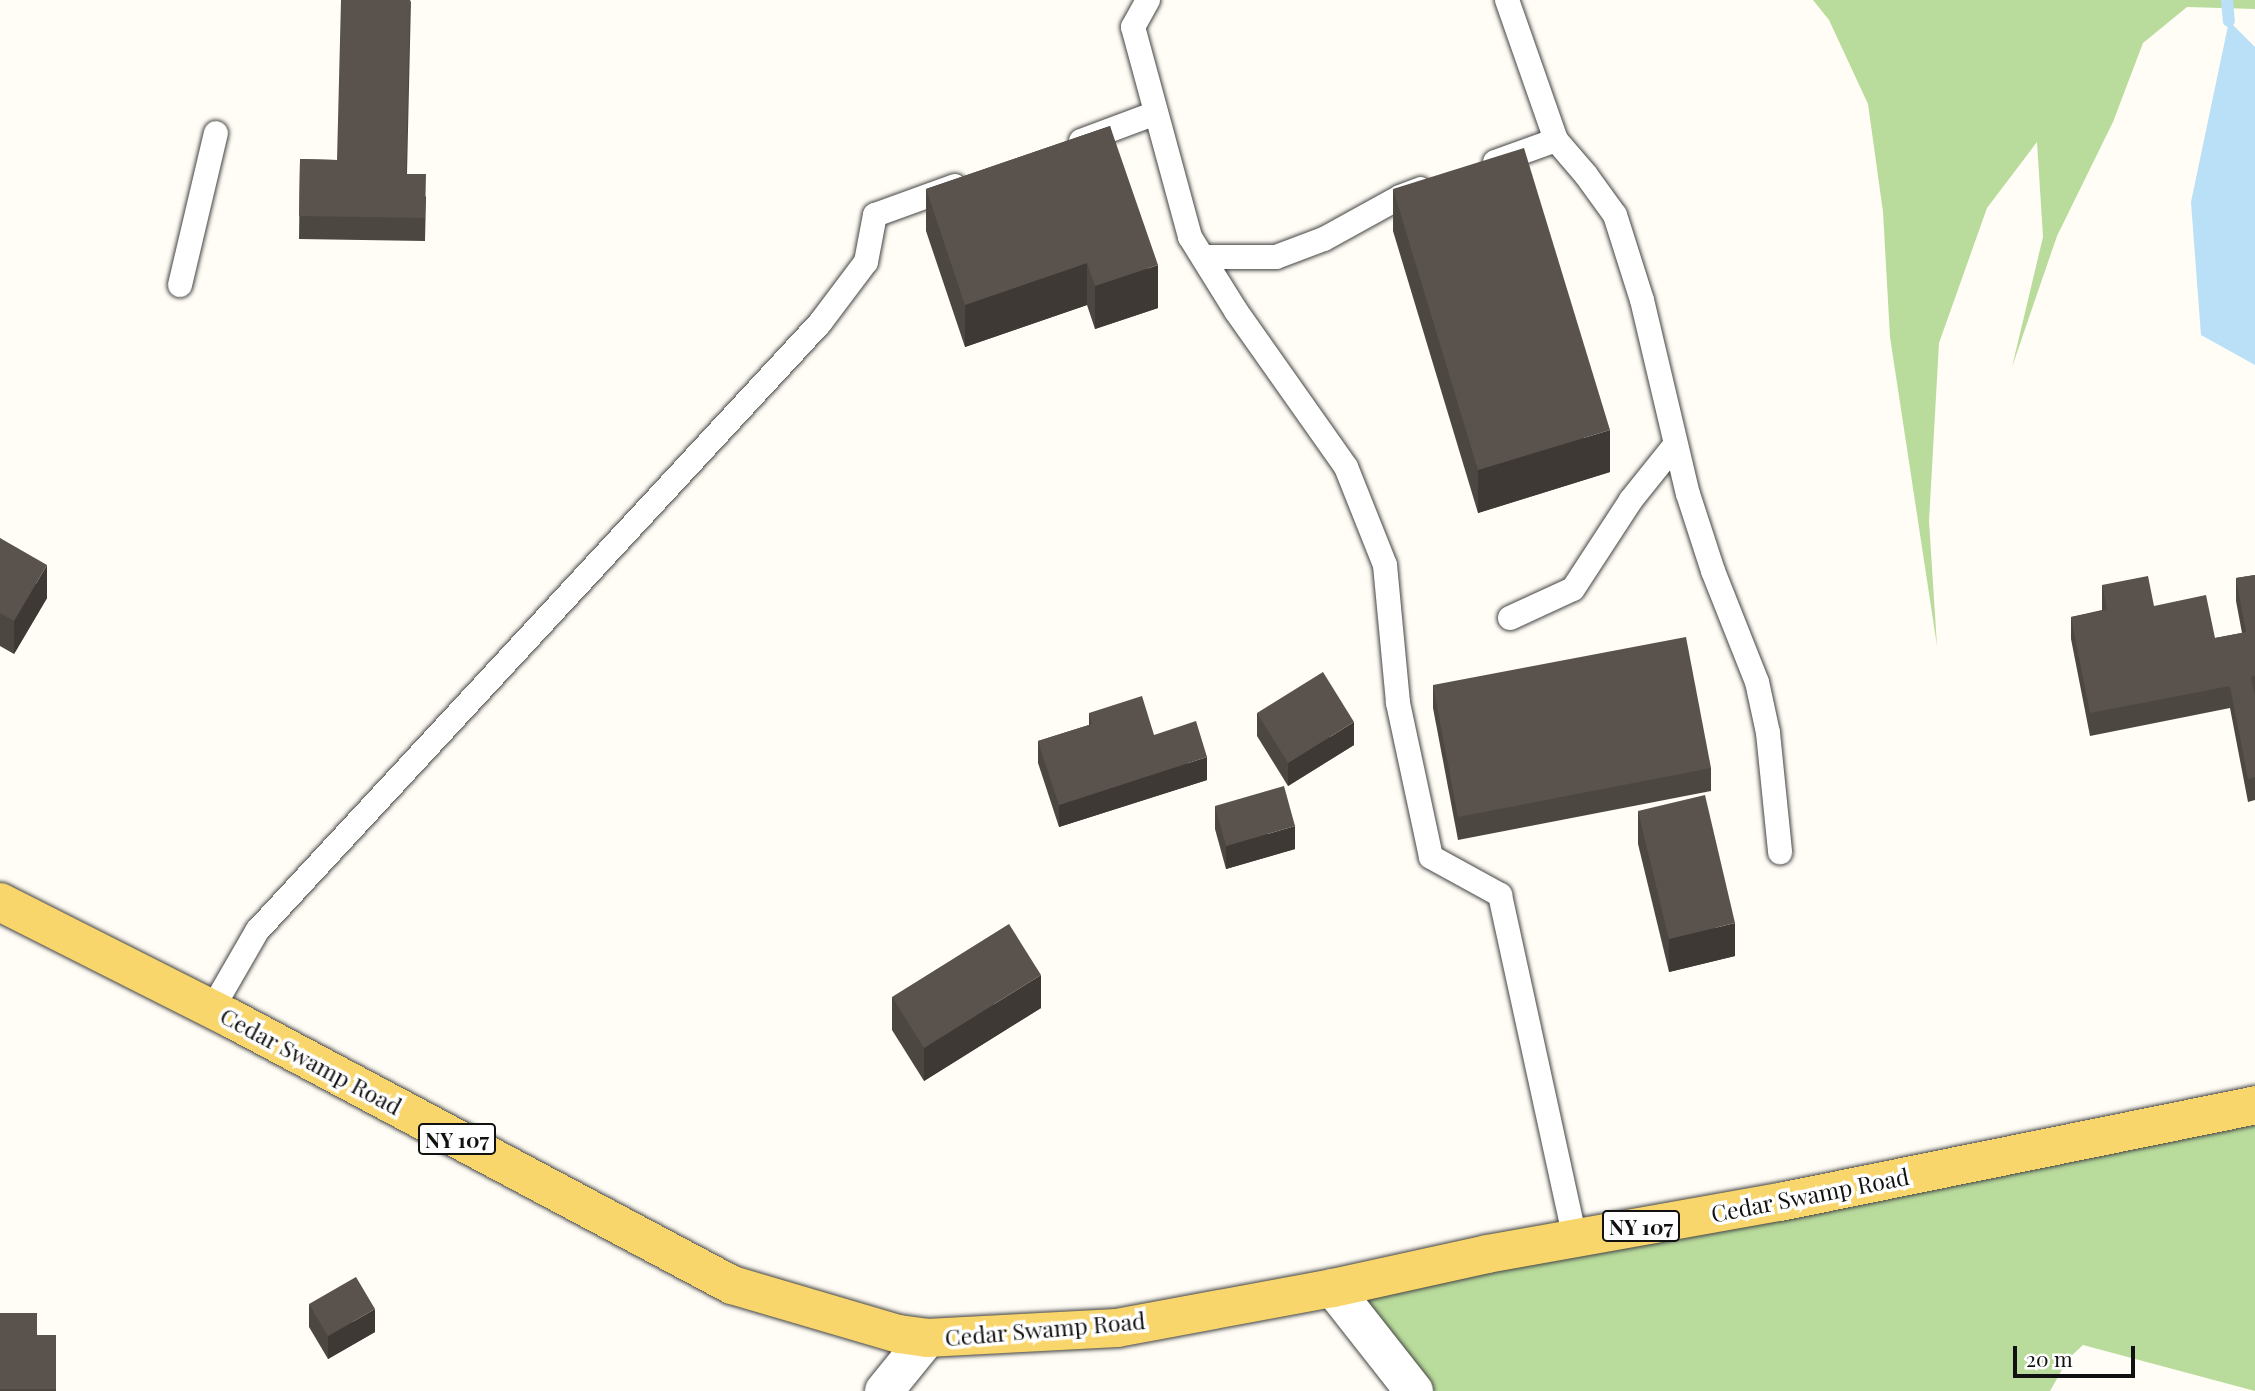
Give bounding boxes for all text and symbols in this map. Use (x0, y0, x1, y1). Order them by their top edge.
street label: Cedar Swamp Road (216, 1002, 406, 1120)
road number: NY 107 (417, 1122, 497, 1156)
street label: Cedar Swamp Road (1708, 1162, 1912, 1228)
road number: NY 107 (1601, 1208, 1681, 1244)
street label: Cedar Swamp Road (943, 1306, 1147, 1352)
scale bar (2017, 1332, 2140, 1376)
text: 20 m (2026, 1344, 2073, 1372)

